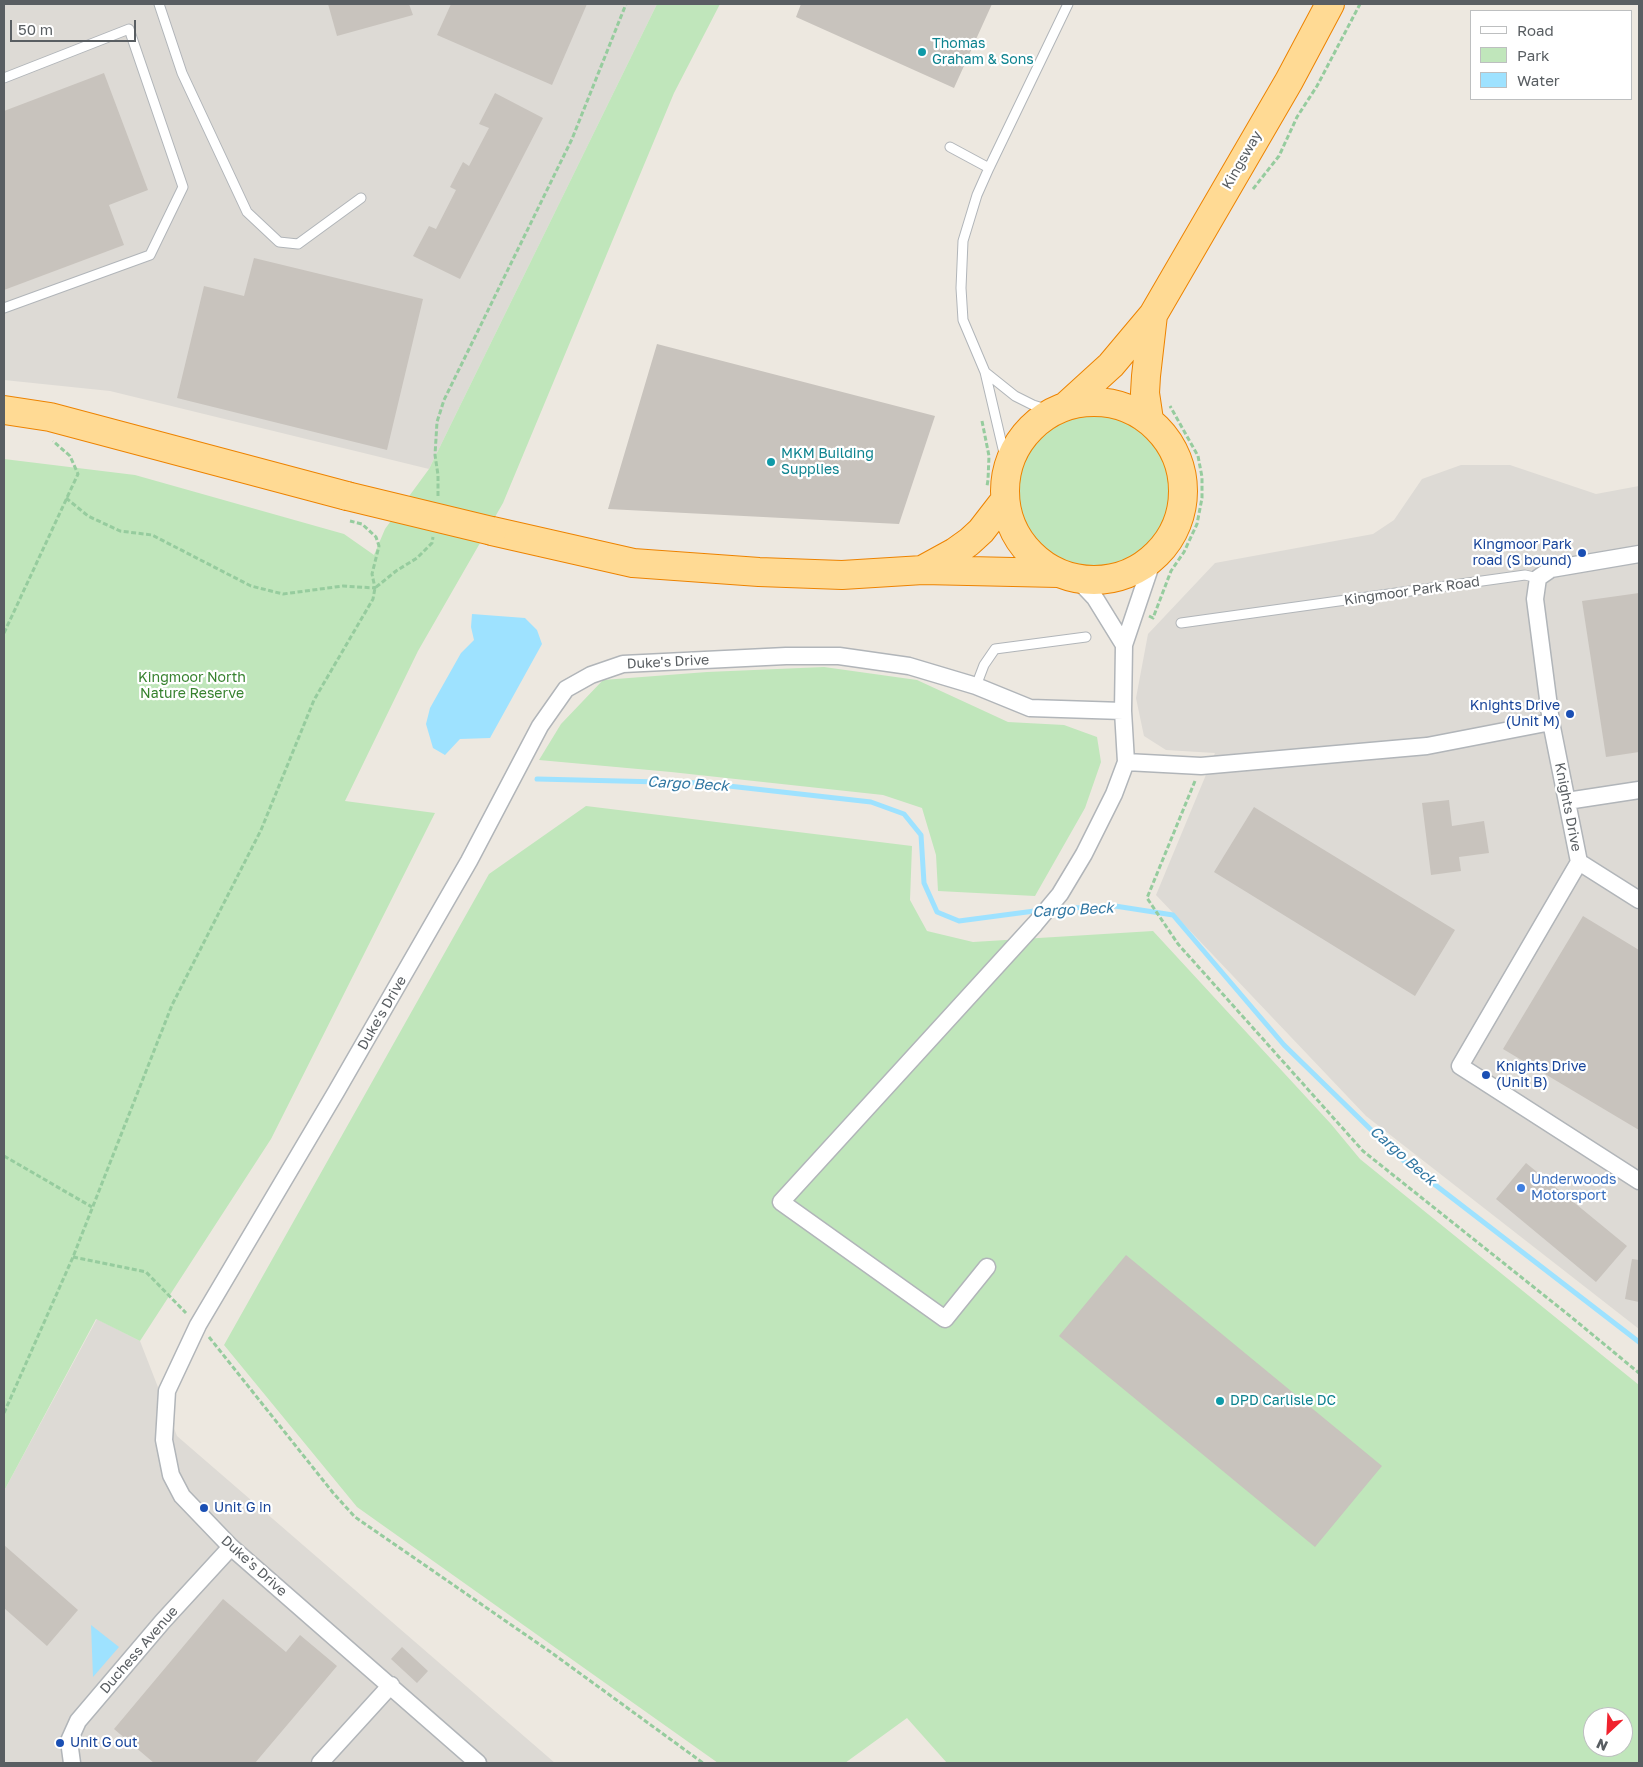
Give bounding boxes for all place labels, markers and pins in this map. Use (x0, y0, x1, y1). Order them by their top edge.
place label: Thomas Graham & Sons (932, 36, 1034, 68)
marker: Thomas Graham & Sons (916, 46, 928, 58)
place label: MKM Building Supplies (781, 446, 874, 478)
marker: MKM Building Supplies (765, 456, 777, 468)
place label: Kingmoor Park road (S bound) (1472, 537, 1572, 570)
marker: Kingmoor Park road (S bound) (1576, 547, 1588, 559)
place label: Knights Drive (Unit M) (1470, 698, 1560, 730)
marker: Knights Drive (Unit M) (1564, 708, 1576, 720)
place label: Knights Drive (Unit B) (1496, 1059, 1586, 1092)
marker: Knights Drive (Unit B) (1480, 1069, 1492, 1081)
place label: Underwoods Motorsport (1531, 1172, 1616, 1204)
marker: Underwoods Motorsport (1515, 1182, 1527, 1194)
place label: DPD Carlisle DC (1230, 1393, 1336, 1409)
marker: DPD Carlisle DC (1214, 1395, 1226, 1407)
place label: Unit G in (214, 1500, 271, 1516)
marker: Unit G in (198, 1502, 210, 1514)
place label: Unit G out (70, 1735, 138, 1751)
marker: Unit G out (54, 1737, 66, 1749)

